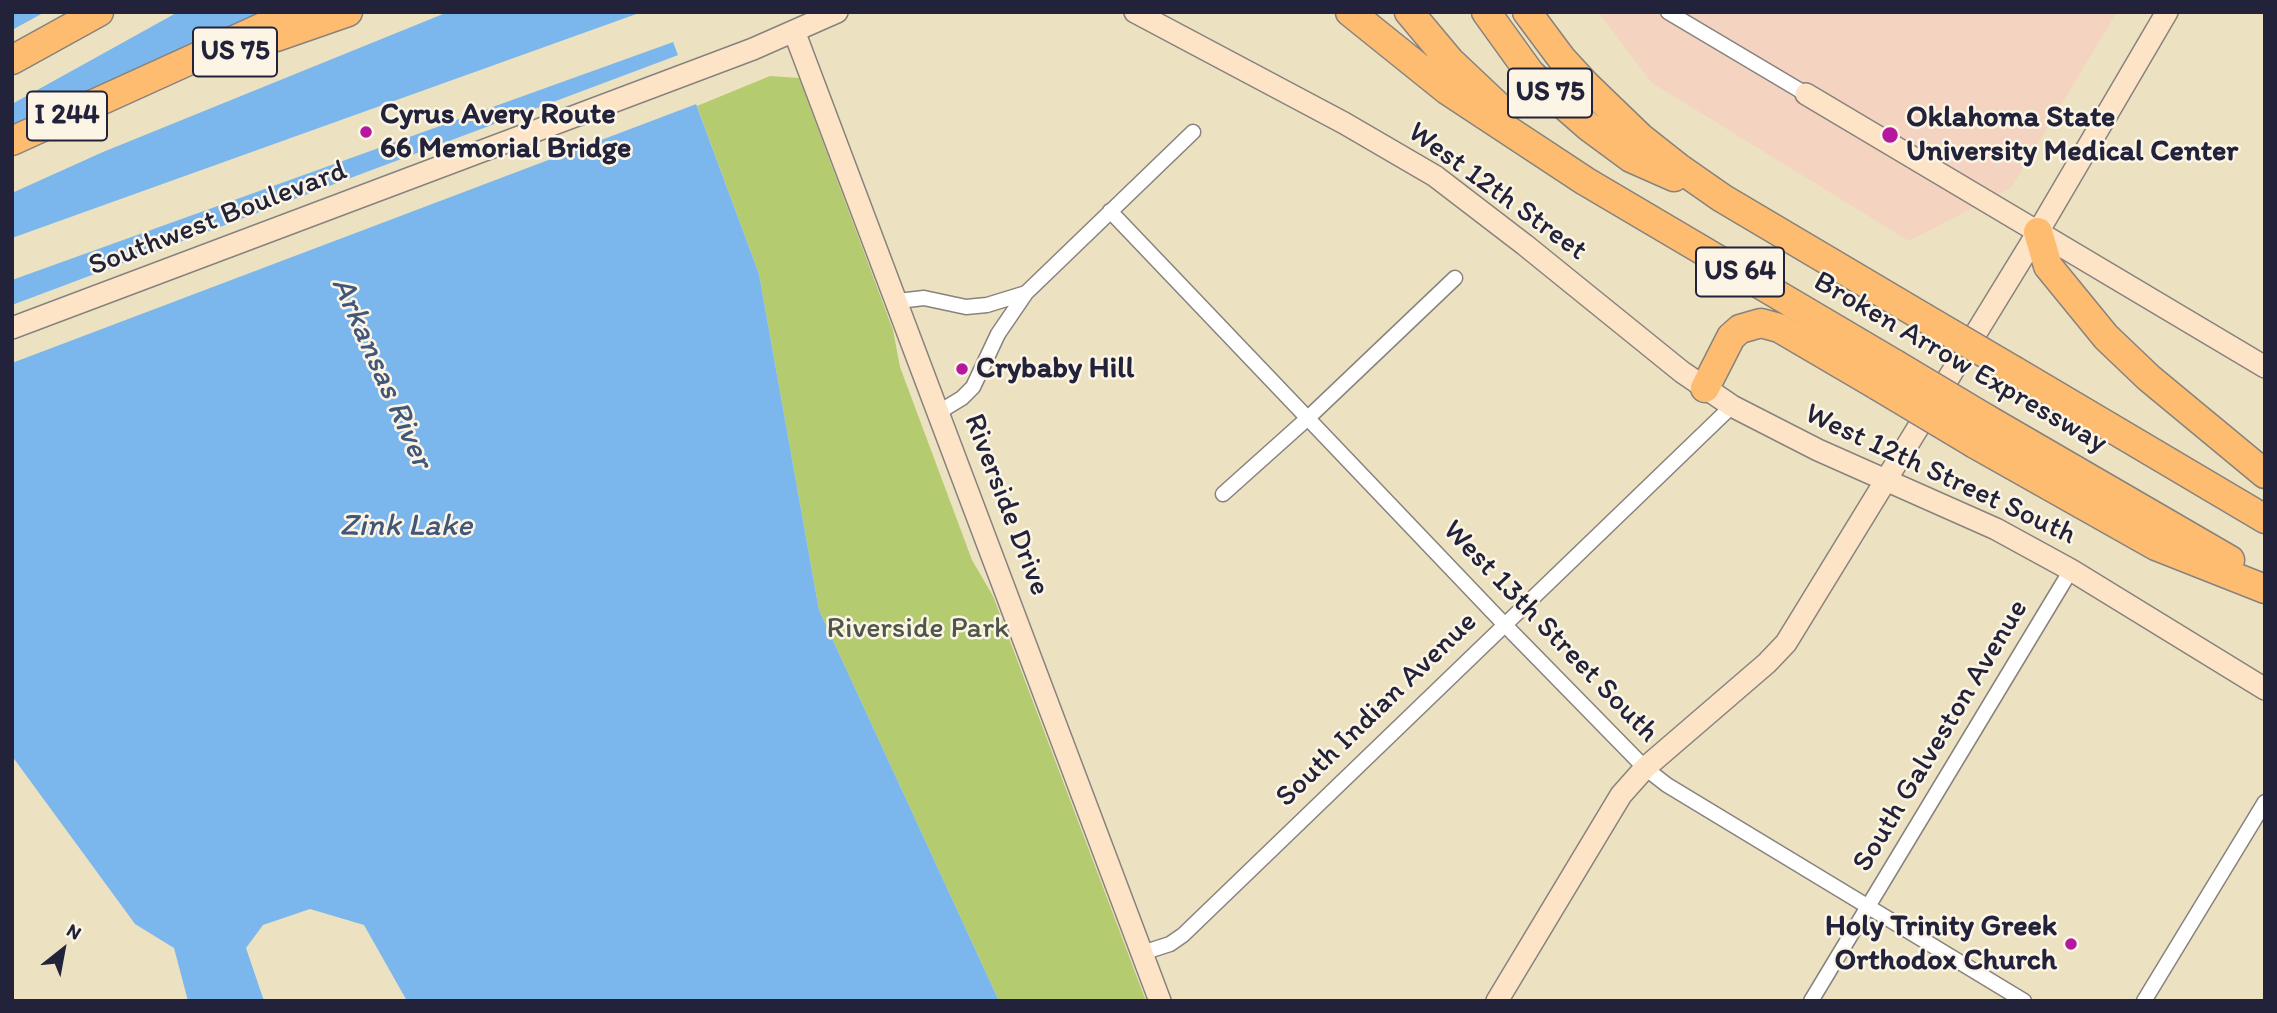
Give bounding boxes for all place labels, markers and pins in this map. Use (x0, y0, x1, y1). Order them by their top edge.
place label: Cyrus Avery Route 66 Memorial Bridge (380, 97, 631, 168)
place label: Oklahoma State University Medical Center (1906, 100, 2238, 170)
marker: Cyrus Avery Route 66 Memorial Bridge (358, 124, 374, 140)
marker: Oklahoma State University Medical Center (1880, 125, 1900, 145)
place label: Crybaby Hill (976, 351, 1134, 387)
marker: Crybaby Hill (954, 361, 970, 377)
place label: Holy Trinity Greek Orthodox Church (1825, 909, 2057, 979)
marker: Holy Trinity Greek Orthodox Church (2063, 936, 2079, 952)

